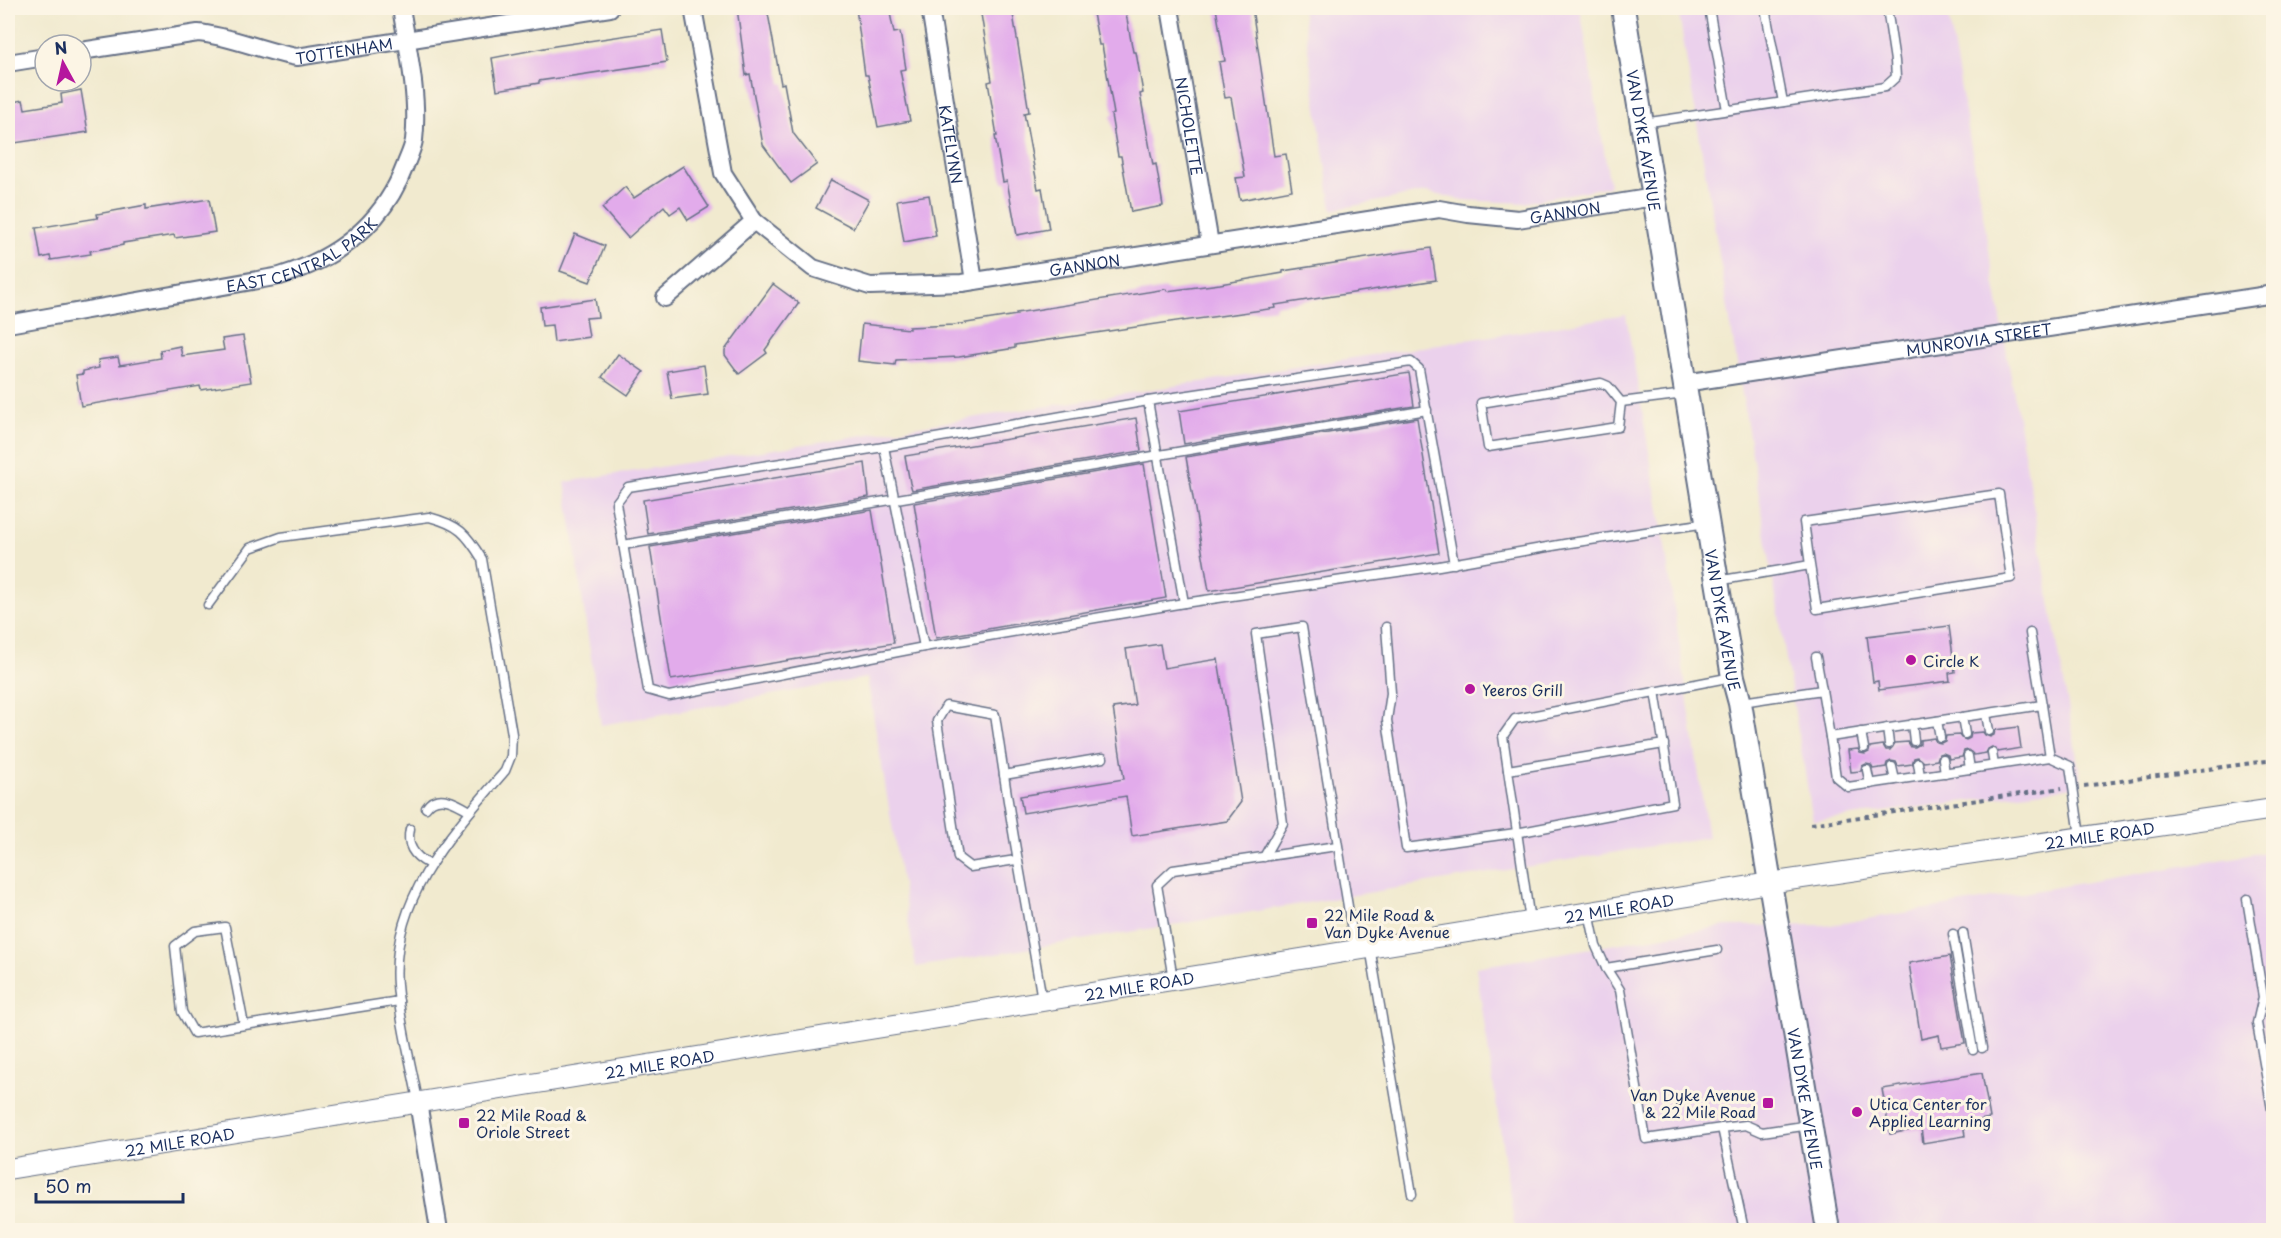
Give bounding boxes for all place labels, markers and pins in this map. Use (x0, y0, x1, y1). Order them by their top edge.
place label: Circle K (1923, 649, 1979, 672)
marker: Circle K (1904, 653, 1918, 667)
place label: Yeeros Grill (1482, 678, 1563, 701)
marker: Yeeros Grill (1463, 682, 1477, 696)
place label: 22 Mile Road & Van Dyke Avenue (1324, 903, 1450, 943)
marker: 22 Mile Road & Van Dyke Avenue (1305, 916, 1319, 930)
place label: Van Dyke Avenue & 22 Mile Road (1630, 1083, 1756, 1123)
place label: Utica Center for Applied Learning (1869, 1092, 1991, 1132)
marker: Van Dyke Avenue & 22 Mile Road (1761, 1096, 1775, 1110)
place label: 22 Mile Road & Oriole Street (476, 1103, 587, 1143)
marker: Utica Center for Applied Learning (1850, 1105, 1864, 1119)
marker: 22 Mile Road & Oriole Street (457, 1116, 471, 1130)

